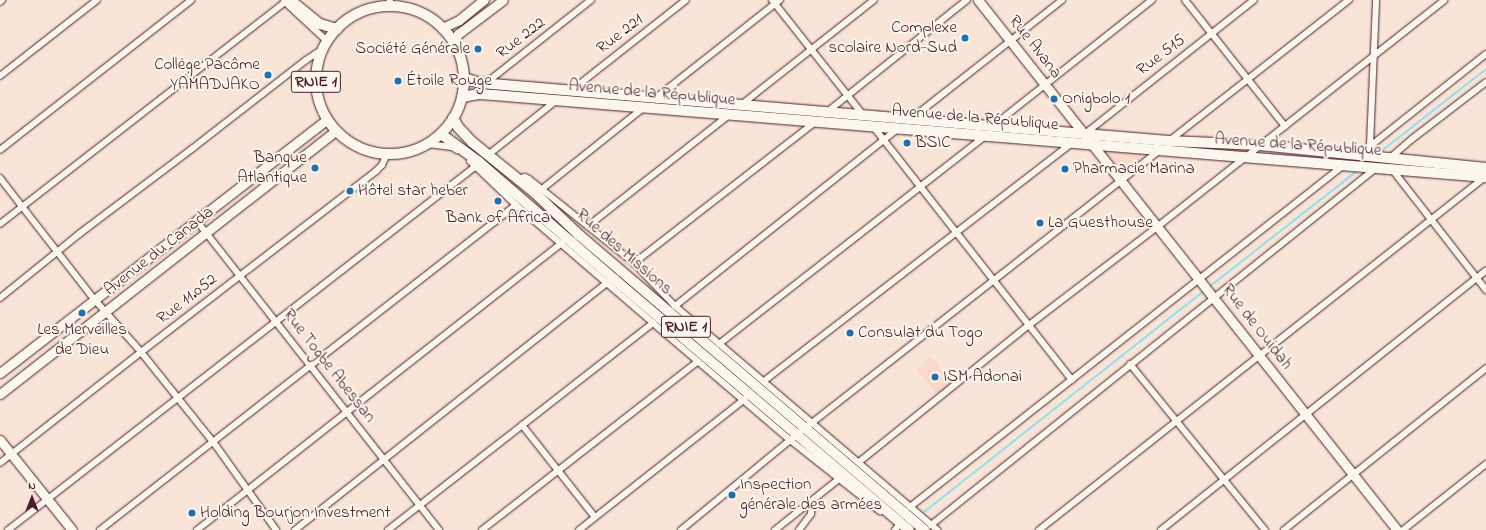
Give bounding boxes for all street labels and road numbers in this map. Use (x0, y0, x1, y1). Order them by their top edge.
street label: Rue 221 (593, 10, 647, 58)
street label: Rue Avana (1004, 11, 1066, 83)
street label: Rue 222 (493, 13, 549, 63)
street label: Rue 515 (1133, 30, 1189, 80)
road number: RNIE 1 (290, 68, 342, 96)
street label: Avenue de la République (568, 76, 736, 110)
street label: Avenue de la République (891, 101, 1059, 135)
street label: Avenue de la République (1214, 129, 1382, 161)
street label: Avenue du Canada (100, 202, 218, 300)
street label: Rue des Missions (572, 205, 676, 299)
street label: Rue 11.052 (153, 269, 221, 329)
street label: Rue de Ouidah (1217, 280, 1297, 374)
street label: Rue Togbe Abessan (278, 305, 380, 427)
road number: RNIE 1 (660, 313, 712, 341)

